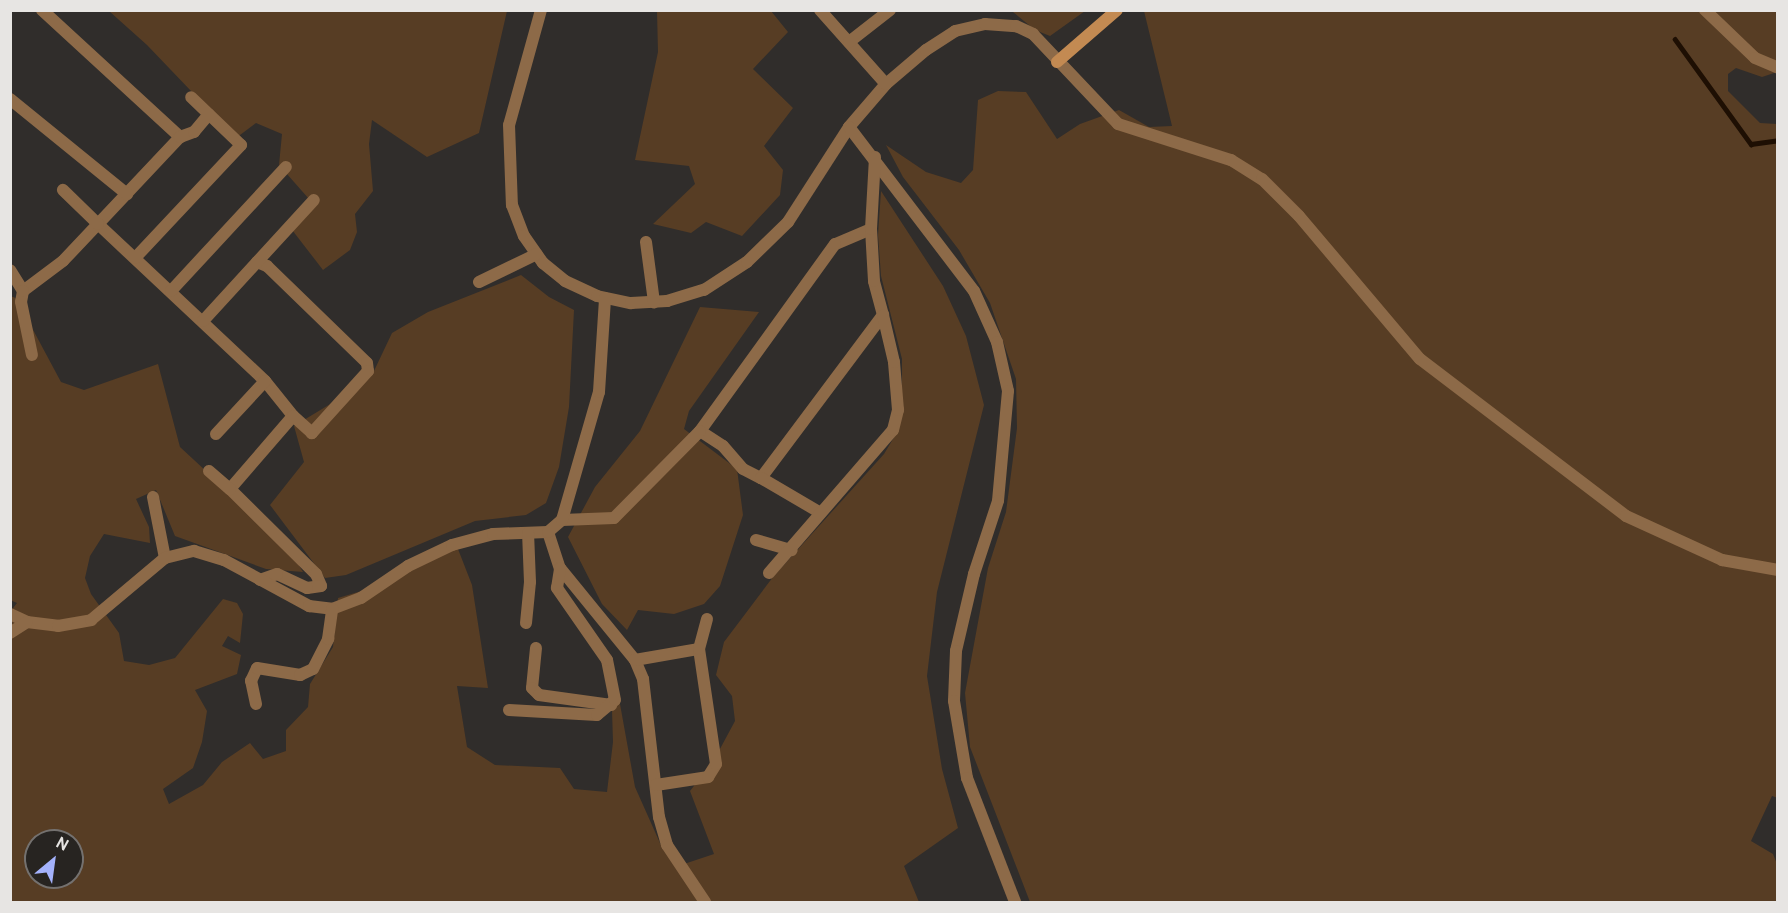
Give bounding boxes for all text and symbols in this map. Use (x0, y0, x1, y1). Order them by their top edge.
north arrow (24, 829, 84, 889)
text: N (52, 833, 72, 857)

